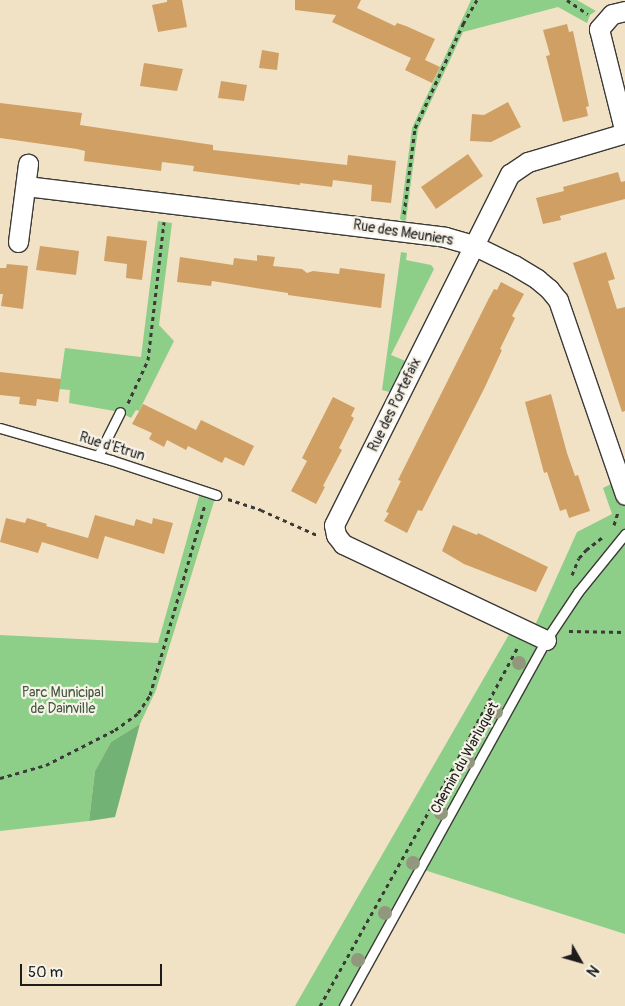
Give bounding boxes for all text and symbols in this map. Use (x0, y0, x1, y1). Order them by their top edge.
street label: Rue des Meuniers (352, 217, 454, 249)
street label: Rue des Portefaix (365, 355, 425, 455)
street label: Rue d'Etrun (77, 429, 147, 465)
park label: Parc Municipal de Dainville (22, 685, 104, 718)
street label: Chemin du Warluquet (427, 699, 503, 817)
north arrow (555, 936, 605, 986)
scale bar (22, 954, 165, 986)
text: N (583, 962, 602, 980)
text: 50 m (28, 963, 63, 982)

